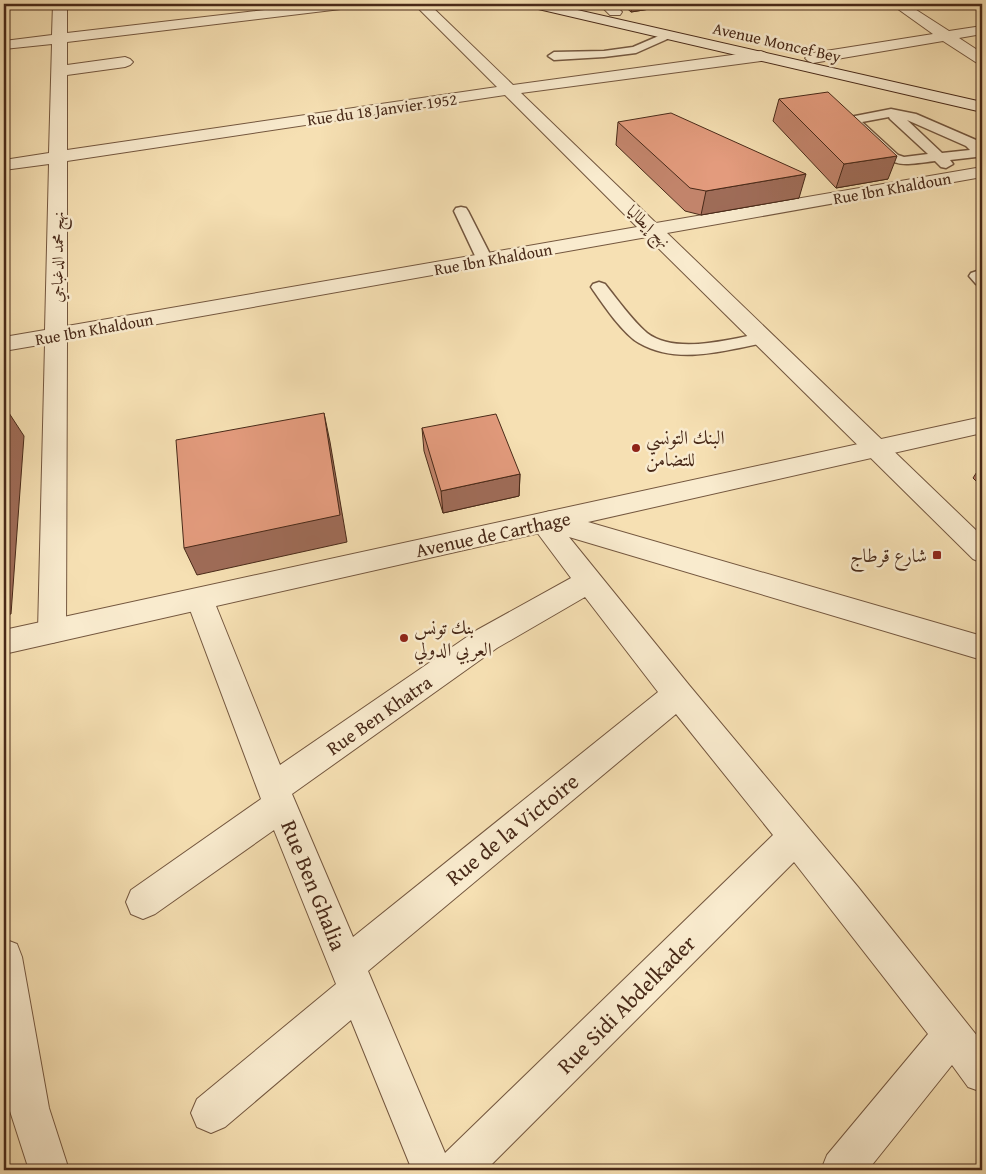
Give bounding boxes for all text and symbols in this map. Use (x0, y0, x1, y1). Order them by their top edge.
street label: Avenue Moncef Bey (711, 16, 843, 68)
street label: Rue du 18 Janvier 1952 (306, 87, 458, 131)
street label: Rue Ibn Khaldoun (831, 166, 953, 210)
street label: نهج إيطاليا (620, 199, 676, 255)
street label: نهج محمد الدغباجي (44, 211, 73, 303)
street label: Rue Ibn Khaldoun (432, 237, 554, 281)
street label: Rue Ibn Khaldoun (33, 307, 155, 351)
place label: البنك التونسي للتضامن (646, 423, 725, 473)
marker: البنك التونسي للتضامن (630, 442, 642, 454)
street label: Avenue de Carthage (413, 504, 573, 564)
place label: شارع قرطاج (850, 541, 927, 573)
marker: شارع قرطاج (931, 549, 943, 561)
place label: بنك تونس العربي الدولي (414, 613, 492, 665)
marker: بنك تونس العربي الدولي (398, 632, 410, 644)
street label: Rue Ben Khatra (321, 668, 437, 762)
street label: Rue de la Victoire (439, 765, 585, 893)
street label: Rue Ben Ghalia (273, 815, 355, 956)
street label: Rue Sidi Abdelkader (549, 927, 703, 1081)

